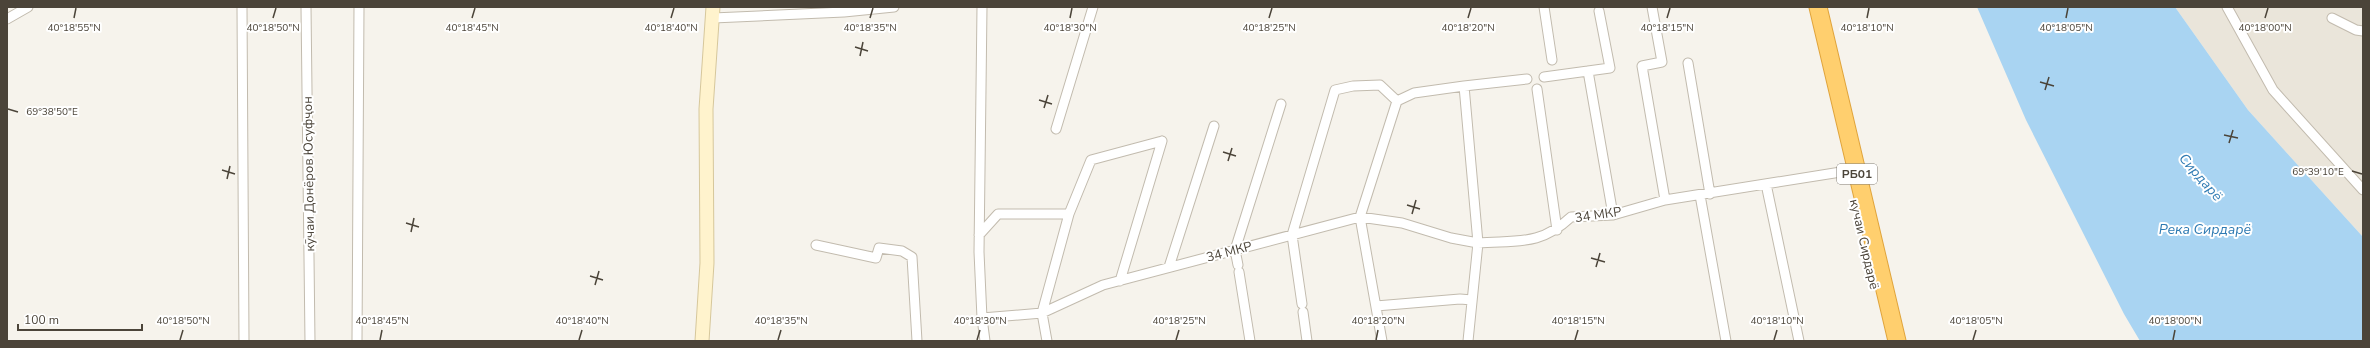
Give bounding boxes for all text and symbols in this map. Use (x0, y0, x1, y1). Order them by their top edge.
text: 40°18'55"N (47, 21, 101, 35)
text: 40°18'50"N (246, 21, 300, 35)
text: 40°18'45"N (445, 21, 499, 35)
text: 40°18'40"N (644, 21, 698, 35)
text: 40°18'35"N (843, 21, 897, 35)
text: 40°18'30"N (1043, 21, 1097, 35)
text: 40°18'25"N (1242, 21, 1296, 35)
text: 40°18'20"N (1441, 21, 1495, 35)
text: 40°18'15"N (1640, 21, 1694, 35)
text: 40°18'10"N (1840, 21, 1894, 35)
text: 40°18'05"N (2039, 21, 2093, 35)
text: 40°18'00"N (2238, 21, 2292, 35)
street label: кӯчаи Донёров Юсуфҷон (299, 96, 319, 252)
text: 69°38'50"E (26, 105, 78, 119)
water label: Сирдарё (2175, 149, 2227, 206)
road number: РБ01 (1837, 164, 1877, 184)
text: 69°39'10"E (2292, 165, 2344, 179)
street label: кучаи Сирдарё (1845, 197, 1883, 291)
street label: 34 МКР (1574, 203, 1622, 227)
water label: Река Сирдарё (2159, 220, 2252, 239)
street label: 34 МКР (1204, 237, 1254, 267)
scale bar (18, 306, 142, 332)
text: 100 m (24, 312, 59, 328)
text: 40°18'50"N (156, 314, 210, 328)
text: 40°18'45"N (355, 314, 409, 328)
text: 40°18'40"N (555, 314, 609, 328)
text: 40°18'35"N (754, 314, 808, 328)
text: 40°18'30"N (953, 314, 1007, 328)
text: 40°18'25"N (1152, 314, 1206, 328)
text: 40°18'20"N (1351, 314, 1405, 328)
text: 40°18'15"N (1551, 314, 1605, 328)
text: 40°18'10"N (1750, 314, 1804, 328)
text: 40°18'05"N (1949, 314, 2003, 328)
text: 40°18'00"N (2148, 314, 2202, 328)

